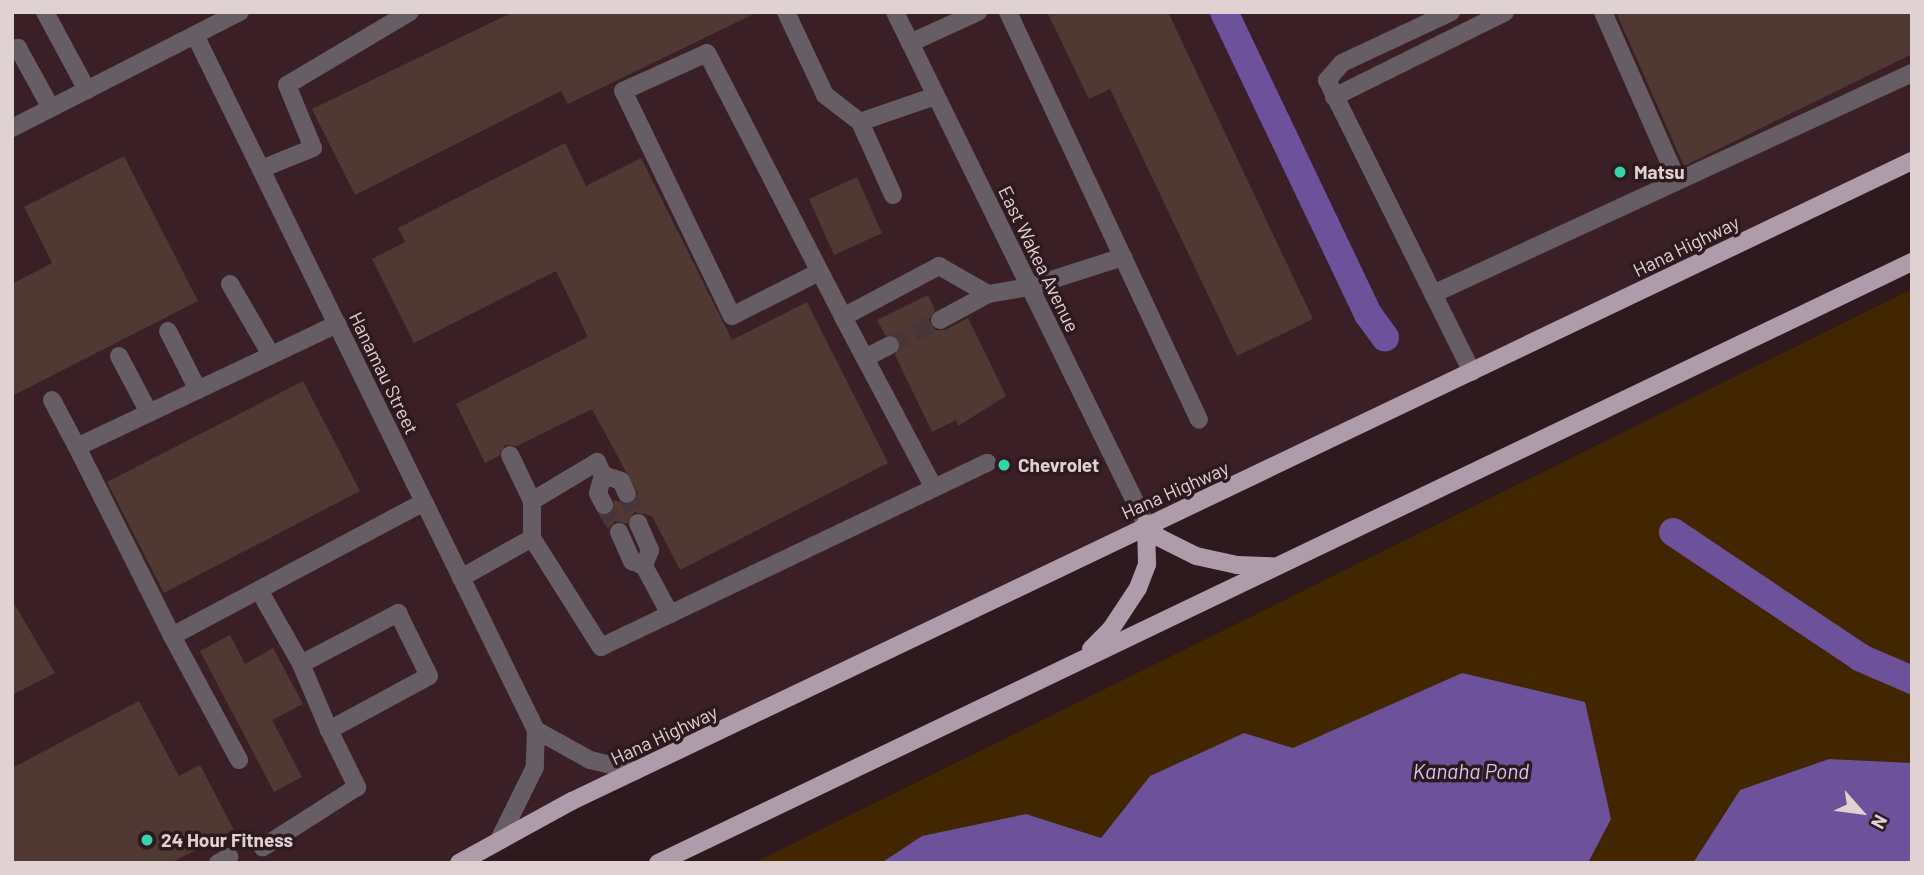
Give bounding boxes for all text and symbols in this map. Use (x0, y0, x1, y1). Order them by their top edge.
place label: Matsu (1634, 161, 1685, 183)
marker: Matsu (1612, 164, 1628, 180)
street label: East Wakea Avenue (994, 182, 1084, 336)
street label: Hana Highway (1629, 210, 1743, 282)
street label: Hanamau Street (345, 308, 423, 438)
place label: Chevrolet (1018, 454, 1099, 476)
street label: Hana Highway (1118, 456, 1232, 524)
marker: Chevrolet (996, 457, 1012, 473)
street label: Hana Highway (607, 700, 721, 770)
water label: Kanaha Pond (1413, 758, 1529, 784)
north arrow (1826, 777, 1896, 847)
text: N (1867, 811, 1893, 833)
place label: 24 Hour Fitness (161, 829, 293, 851)
marker: 24 Hour Fitness (139, 832, 155, 848)

